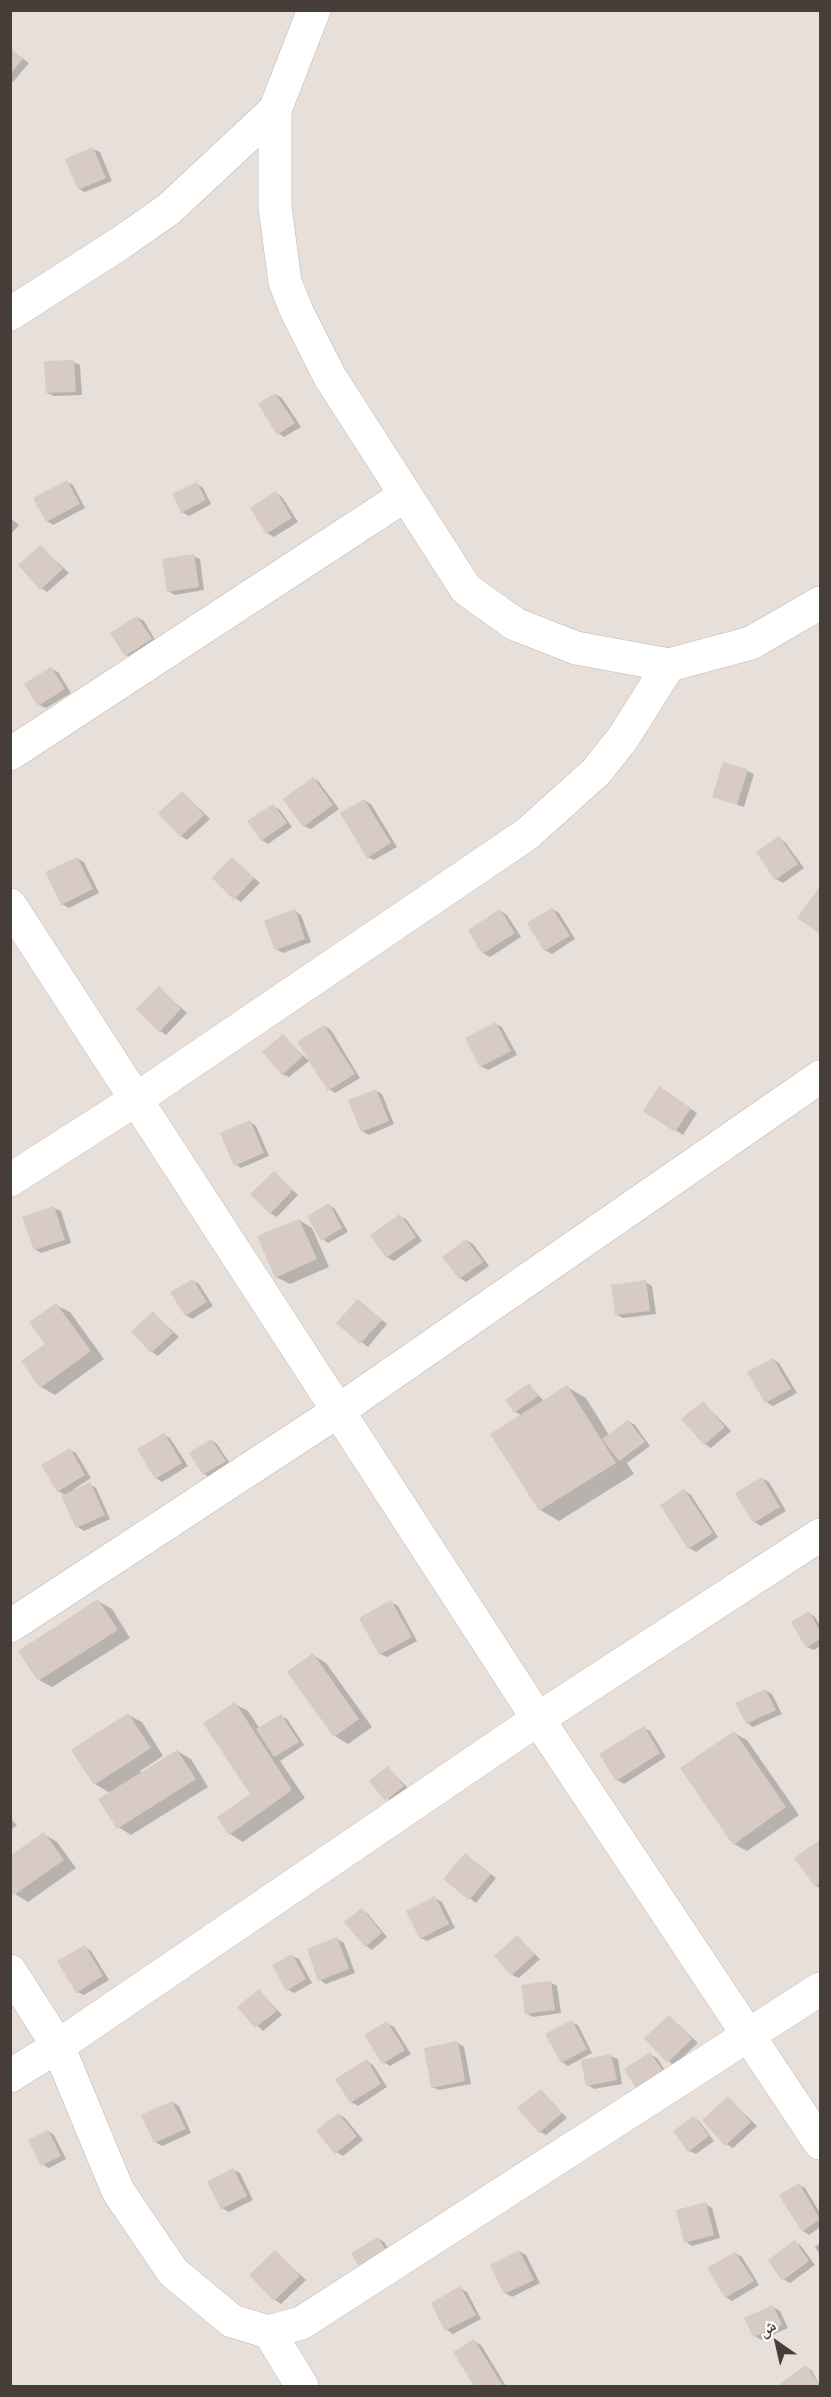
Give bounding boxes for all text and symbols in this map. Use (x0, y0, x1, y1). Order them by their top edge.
north arrow (747, 2313, 807, 2373)
text: ش (754, 2315, 780, 2341)

